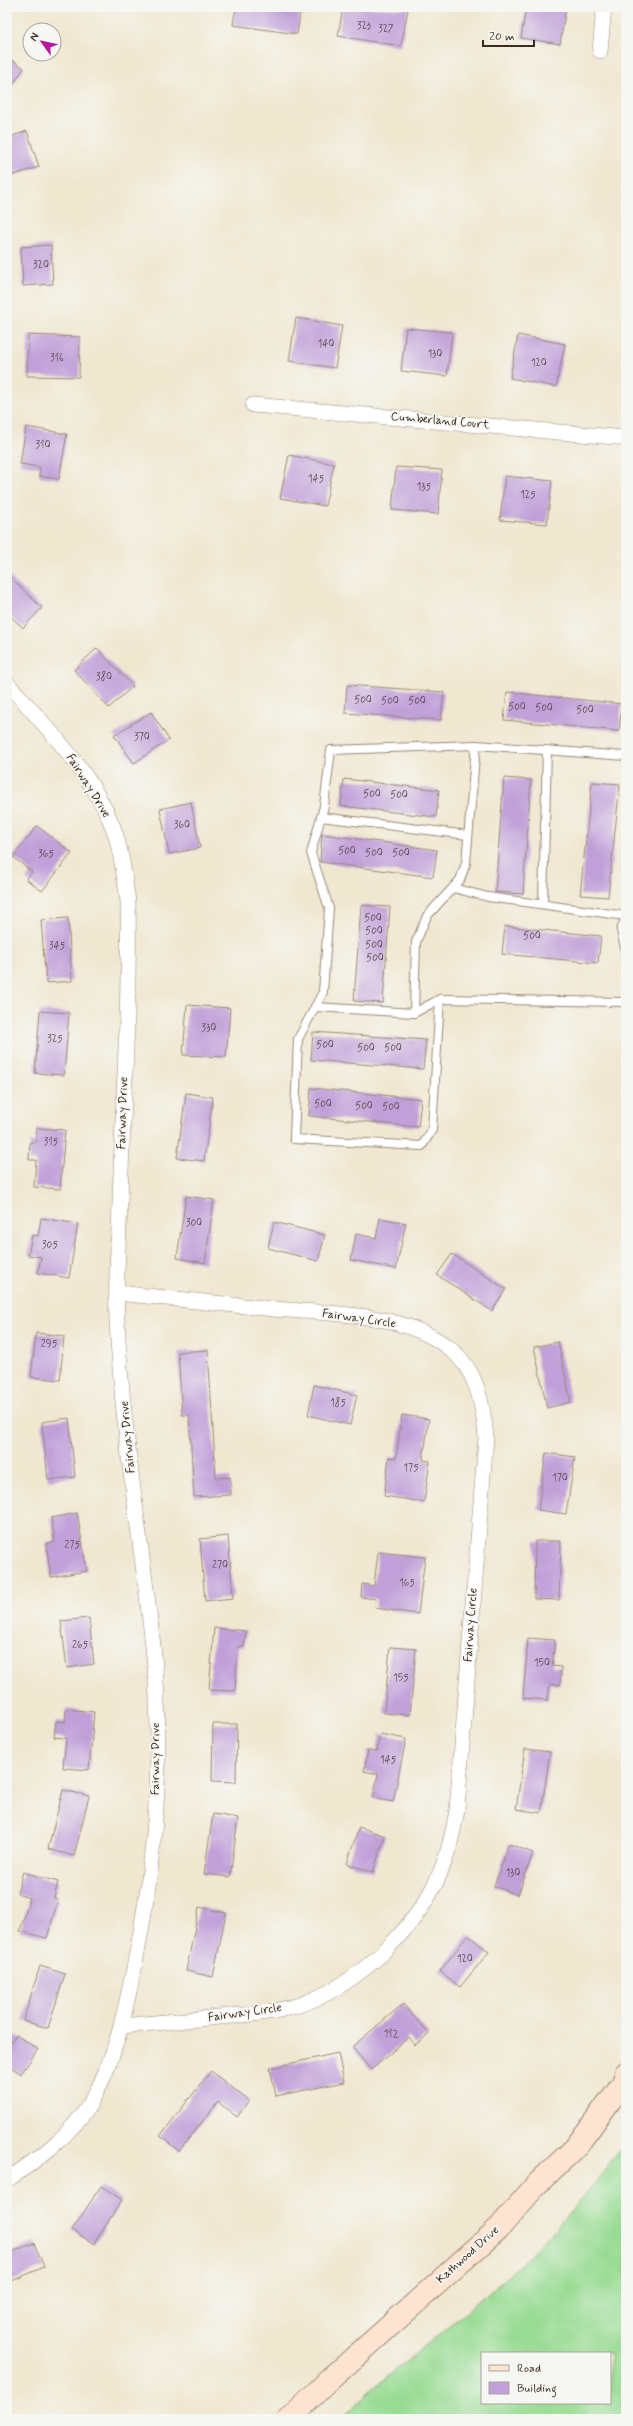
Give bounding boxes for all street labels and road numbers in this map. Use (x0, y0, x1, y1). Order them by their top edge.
street label: Cumberland Court (390, 409, 490, 433)
street label: Fairway Drive (62, 751, 114, 821)
street label: Fairway Drive (114, 1076, 132, 1150)
street label: Fairway Circle (321, 1306, 397, 1332)
street label: Fairway Drive (117, 1400, 139, 1474)
street label: Fairway Circle (460, 1587, 482, 1663)
street label: Fairway Drive (148, 1723, 164, 1795)
street label: Fairway Circle (207, 2000, 283, 2026)
street label: Kathwood Drive (433, 2222, 503, 2288)

